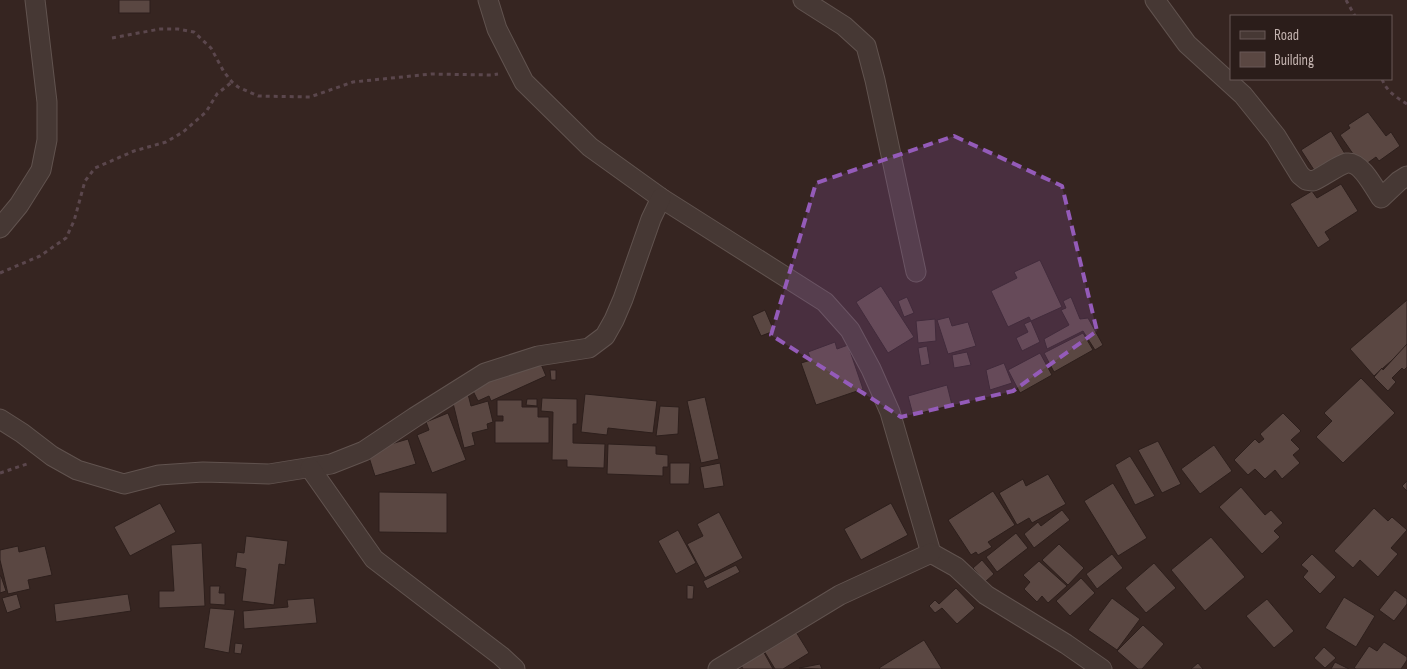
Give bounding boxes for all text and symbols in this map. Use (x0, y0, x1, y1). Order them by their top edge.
legend (1230, 15, 1392, 80)
text: Road (1274, 26, 1299, 45)
text: Building (1274, 51, 1314, 70)

